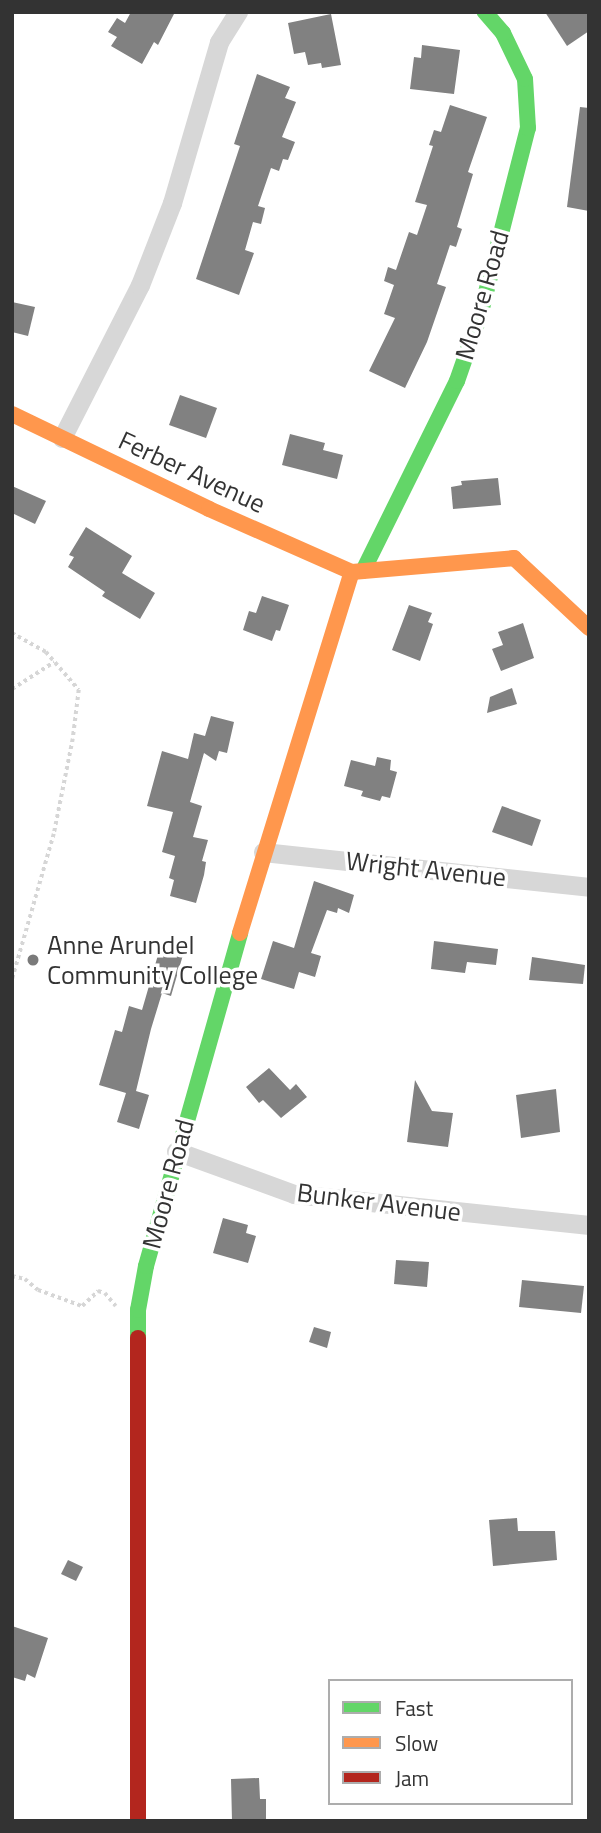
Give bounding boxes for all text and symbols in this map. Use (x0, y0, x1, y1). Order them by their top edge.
street label: Moore Road (449, 227, 515, 363)
street label: Ferber Avenue (114, 424, 270, 520)
street label: Wright Avenue (344, 845, 508, 893)
place label: Anne Arundel Community College (47, 929, 258, 990)
marker: Anne Arundel Community College (25, 952, 41, 968)
street label: Moore Road (136, 1116, 200, 1252)
street label: Bunker Avenue (295, 1176, 463, 1228)
legend (328, 1679, 573, 1805)
text: Fast (395, 1692, 433, 1724)
text: Slow (395, 1727, 438, 1759)
text: Jam (395, 1762, 429, 1794)

